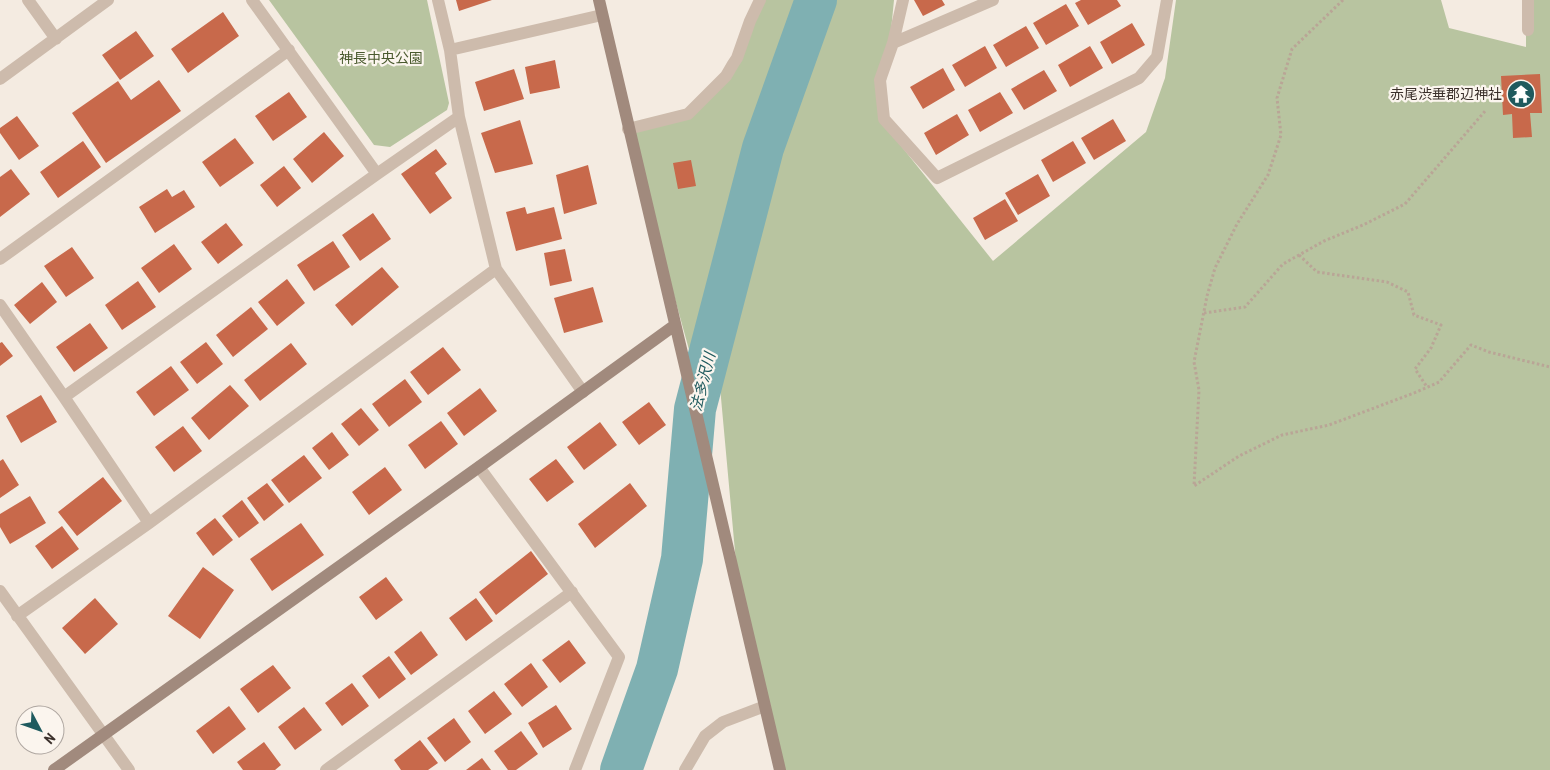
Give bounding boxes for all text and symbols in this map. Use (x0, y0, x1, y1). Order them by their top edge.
park label: 神長中央公園 (339, 50, 423, 66)
temple icon: 赤尾渋垂郡辺神社 (1506, 79, 1536, 109)
place label: 赤尾渋垂郡辺神社 (1390, 86, 1502, 102)
water label: 法多沢川 (687, 349, 719, 413)
north arrow (15, 705, 65, 755)
text: N (41, 730, 59, 747)

